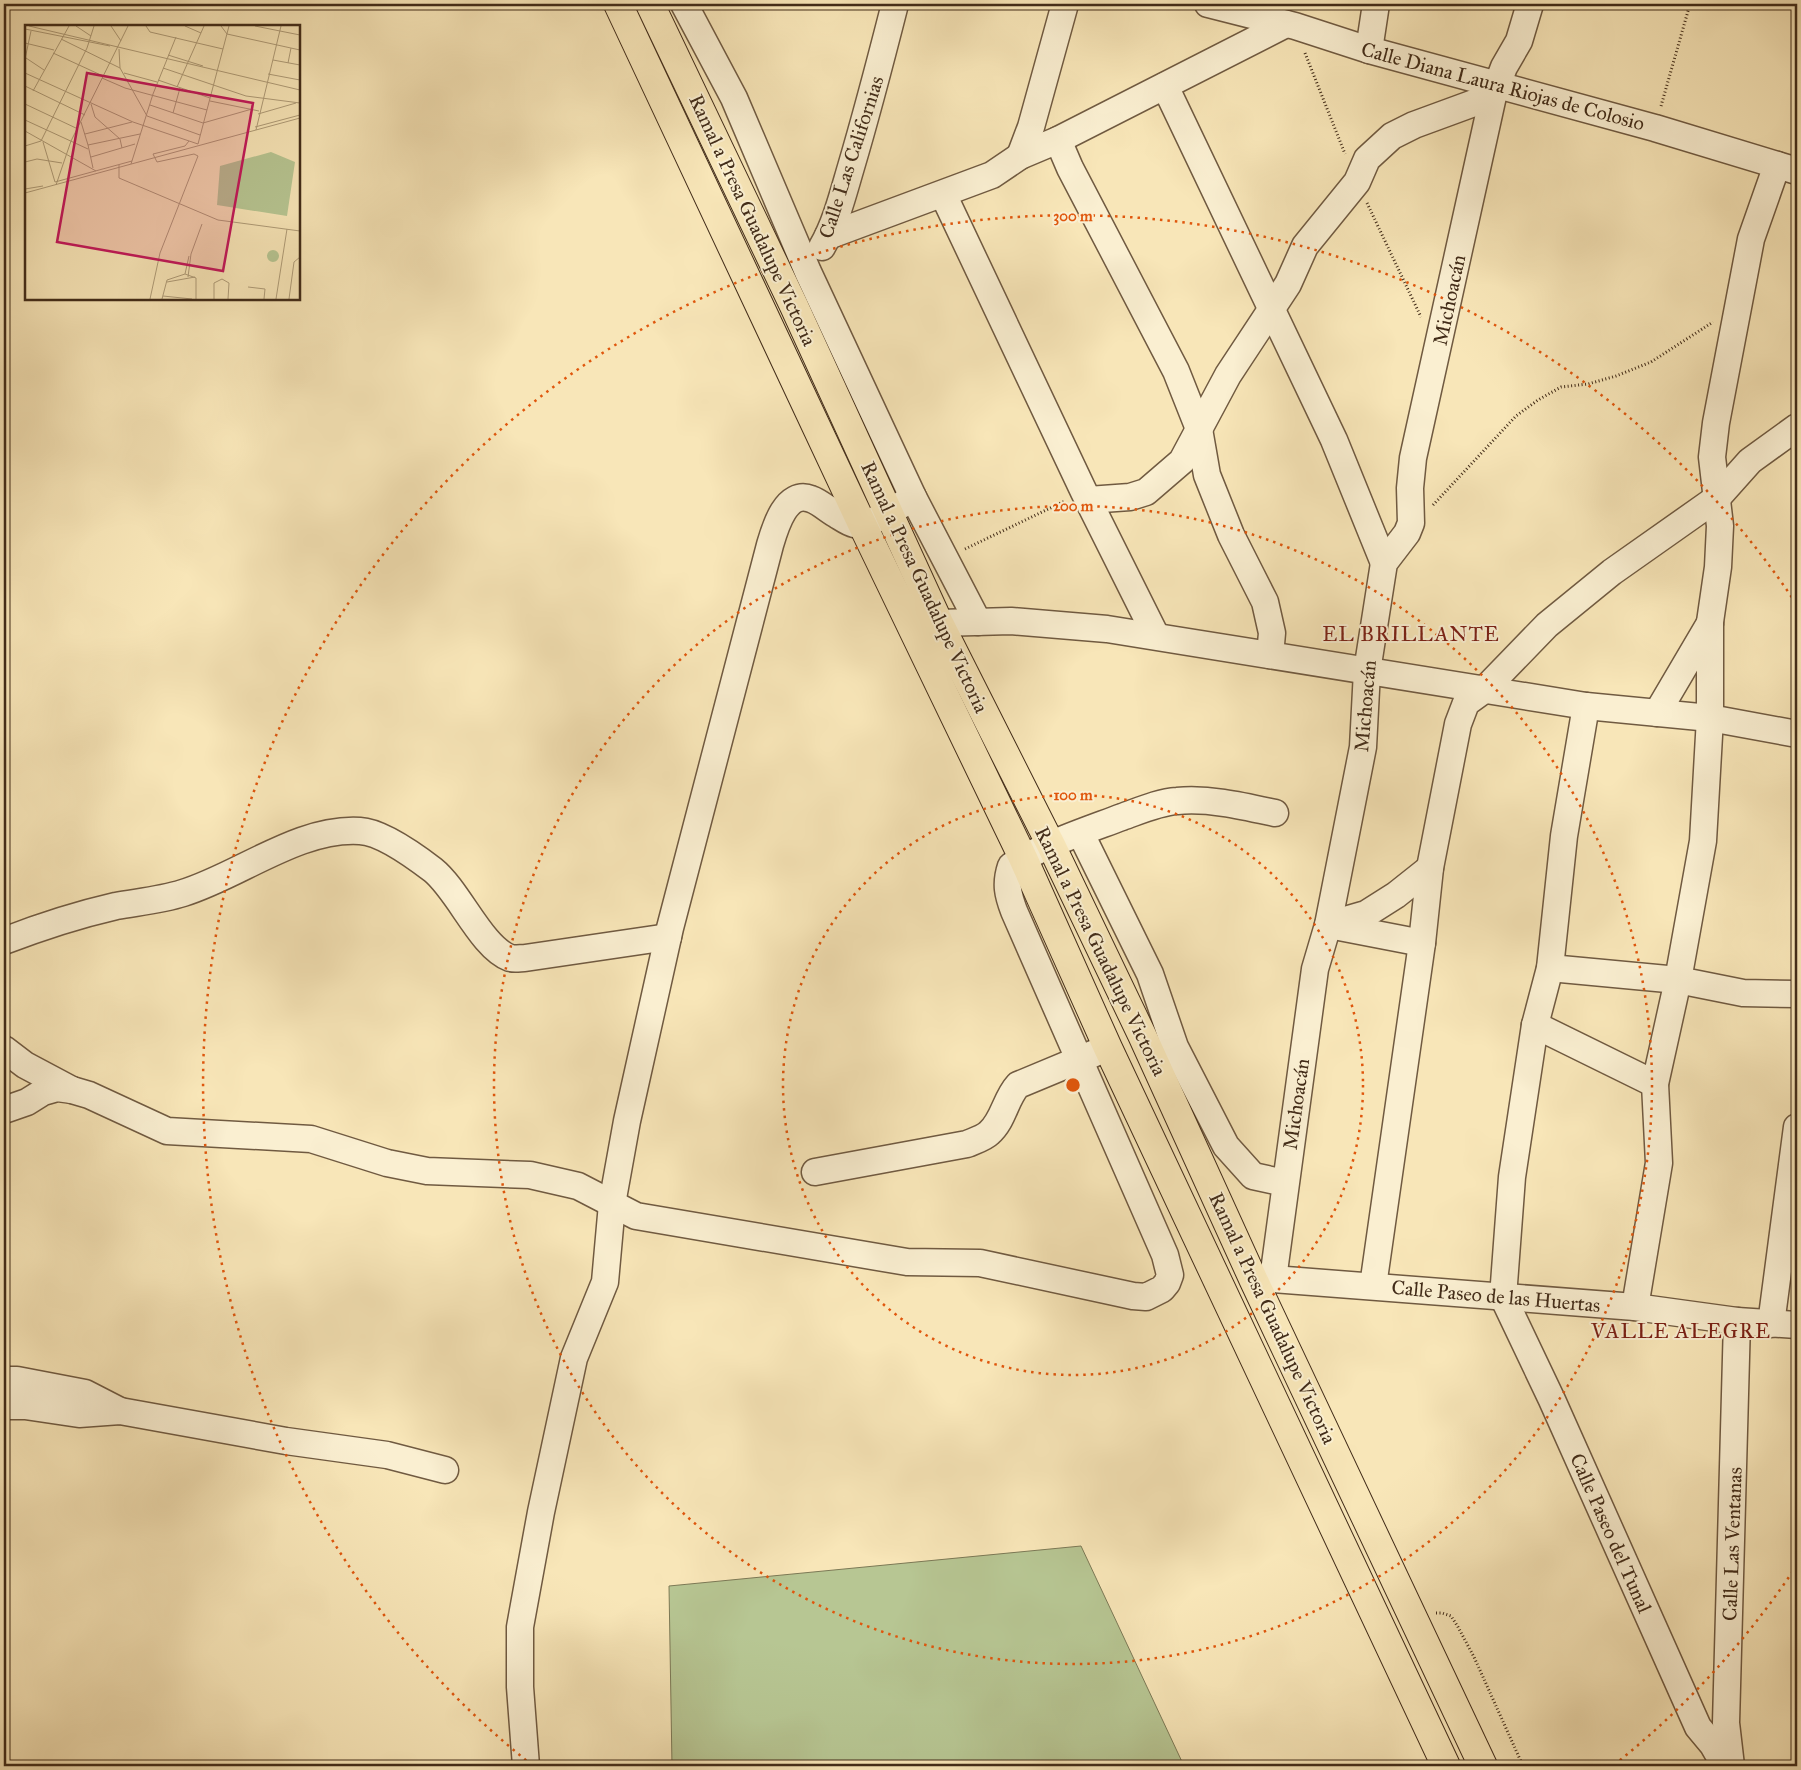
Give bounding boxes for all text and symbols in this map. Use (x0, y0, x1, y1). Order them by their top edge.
inset map (25, 25, 300, 300)
street label: Calle Diana Laura Riojas de Colosio (1359, 37, 1647, 135)
street label: Calle Las Californias (813, 73, 889, 241)
street label: Ramal a Presa Guadalupe Victoria (684, 90, 822, 350)
text: 300 m (1053, 207, 1093, 226)
street label: Michoacán (1428, 252, 1470, 347)
street label: Ramal a Presa Guadalupe Victoria (856, 457, 994, 717)
text: 200 m (1053, 497, 1094, 515)
district label: EL BRILLANTE (1322, 621, 1500, 647)
street label: Michoacán (1349, 659, 1381, 753)
text: 100 m (1053, 786, 1093, 804)
street label: Ramal a Presa Guadalupe Victoria (1030, 822, 1172, 1080)
street label: Michoacán (1278, 1057, 1314, 1151)
centre of rings (1064, 1076, 1082, 1094)
street label: Ramal a Presa Guadalupe Victoria (1204, 1188, 1342, 1448)
street label: Calle Paseo de las Huertas (1391, 1275, 1601, 1317)
district label: VALLE ALEGRE (1590, 1318, 1771, 1344)
street label: Calle Paseo del Tunal (1565, 1450, 1657, 1617)
street label: Calle Las Ventanas (1717, 1467, 1747, 1621)

